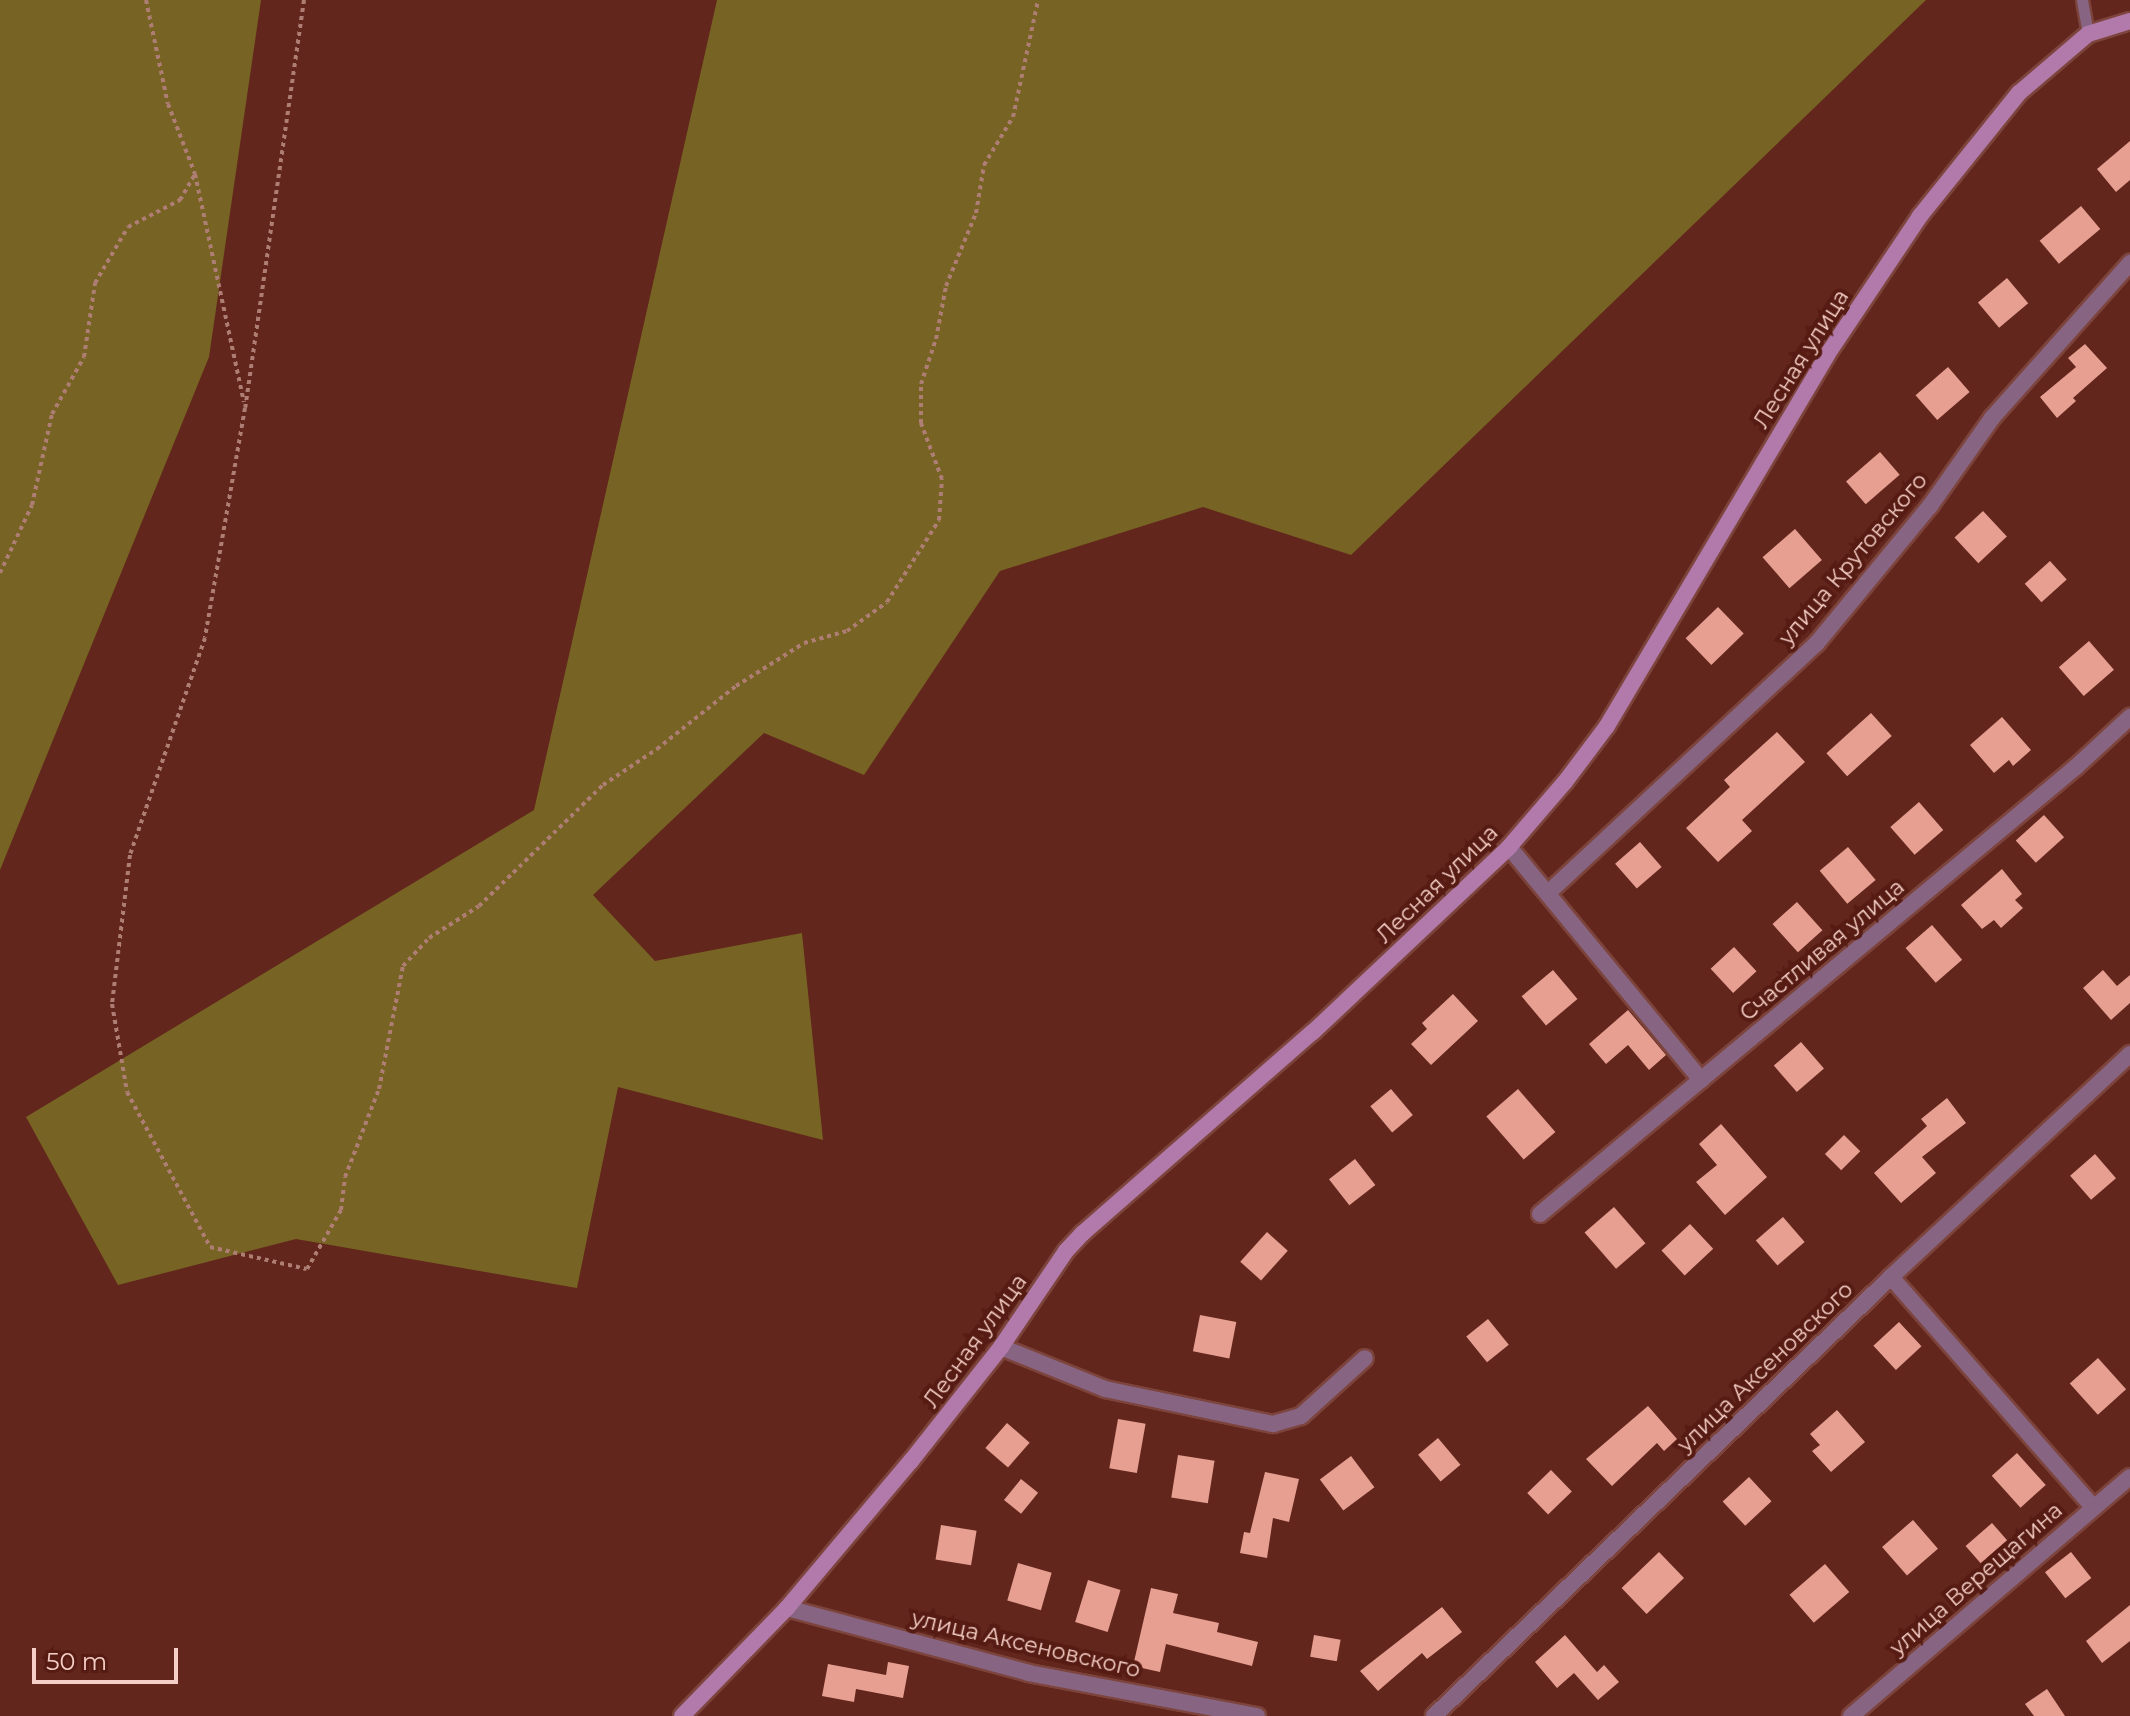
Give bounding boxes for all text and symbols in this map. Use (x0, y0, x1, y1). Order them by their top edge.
street label: Лесная улица (1748, 285, 1854, 433)
street label: улица Крутовского (1773, 468, 1933, 650)
street label: Лесная улица (1371, 819, 1503, 949)
street label: Счастливая улица (1735, 874, 1909, 1026)
street label: Лесная улица (918, 1269, 1032, 1413)
street label: улица Аксеновского (1672, 1276, 1858, 1458)
street label: улица Верещагина (1884, 1497, 2068, 1661)
street label: улица Аксеновского (909, 1605, 1143, 1683)
scale bar (36, 1632, 182, 1682)
text: 50 m (46, 1647, 107, 1676)

